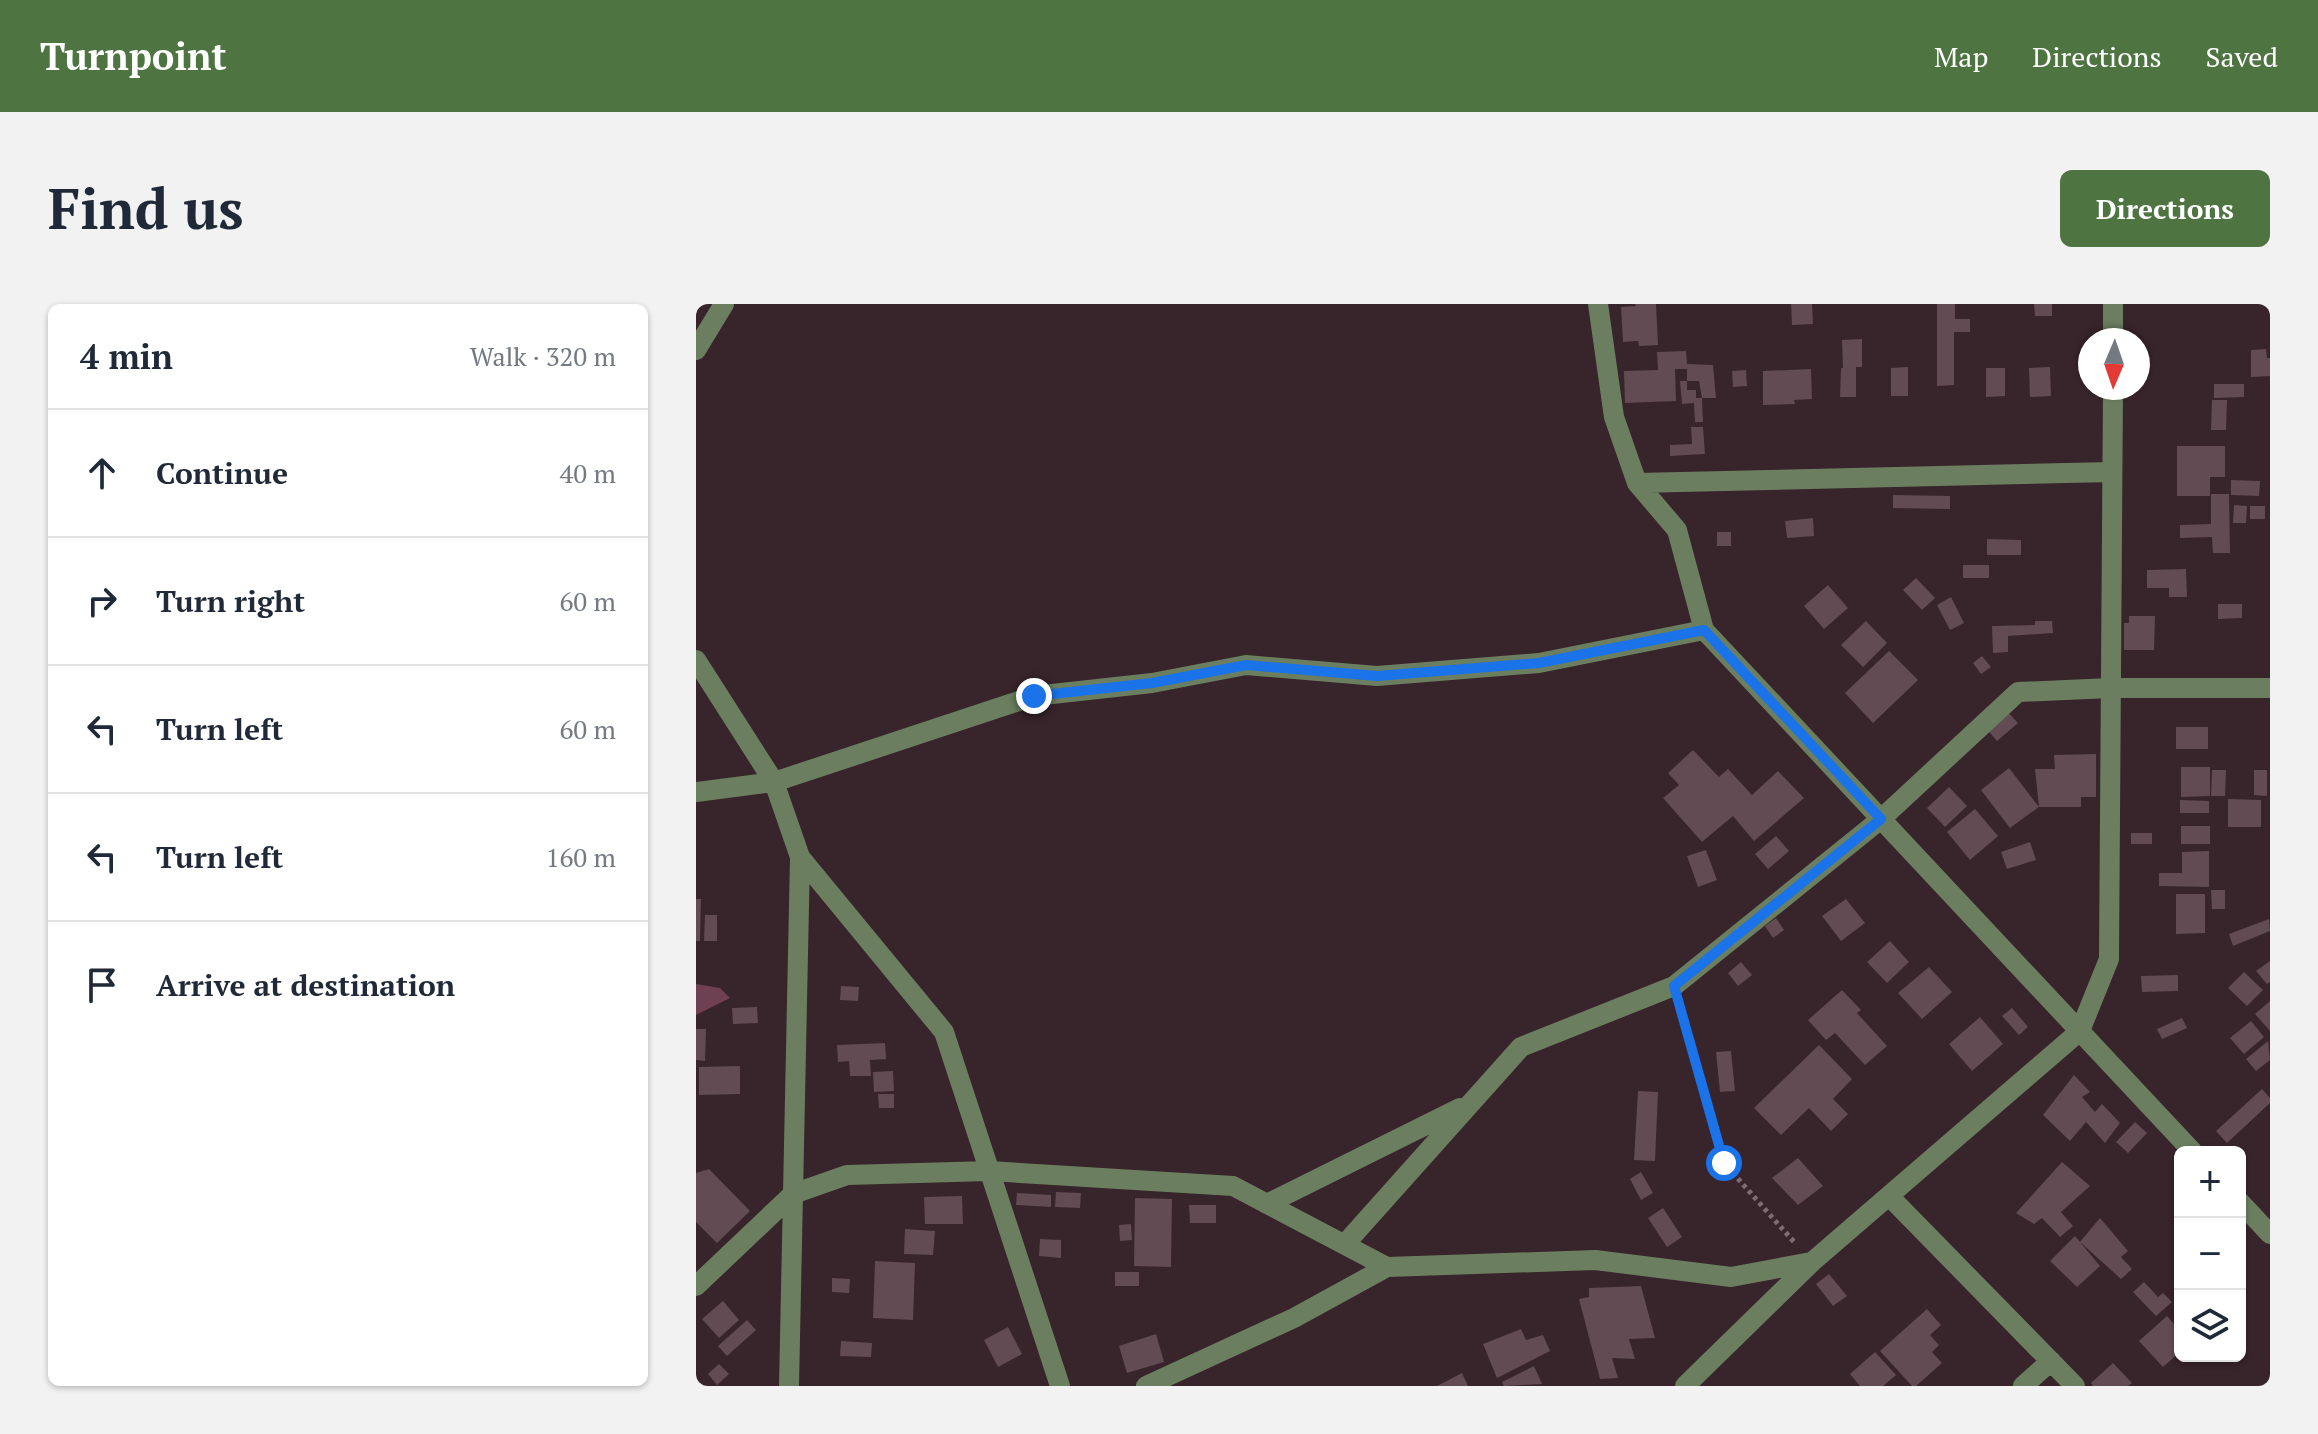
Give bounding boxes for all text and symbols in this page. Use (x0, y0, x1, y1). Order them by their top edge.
text: Turnpoint (40, 31, 227, 81)
text: Map (1934, 38, 1988, 75)
text: Directions (2032, 38, 2162, 75)
text: Saved (2206, 38, 2278, 75)
button: Directions (2060, 170, 2270, 247)
text: Find us (48, 171, 244, 245)
north arrow (2078, 328, 2150, 400)
text: 4 min (80, 334, 173, 379)
text: Walk · 320 m (470, 339, 616, 373)
icon: ahead (80, 451, 124, 495)
text: Continue (156, 453, 288, 493)
text: 40 m (560, 456, 616, 490)
icon: right (80, 579, 124, 623)
text: Turn right (156, 581, 305, 621)
text: 60 m (560, 584, 616, 618)
route end (1016, 678, 1052, 714)
icon: left (80, 707, 124, 751)
text: Turn left (156, 709, 283, 749)
text: 60 m (560, 712, 616, 746)
icon: left (80, 835, 124, 879)
text: Turn left (156, 837, 283, 877)
text: 160 m (546, 840, 616, 874)
icon: arrive (80, 963, 124, 1007)
text: Arrive at destination (156, 965, 455, 1005)
route start (1706, 1145, 1742, 1181)
map controls (2174, 1146, 2246, 1362)
button: + (2174, 1146, 2246, 1218)
button: − (2174, 1218, 2246, 1290)
button: layers (2174, 1290, 2246, 1362)

